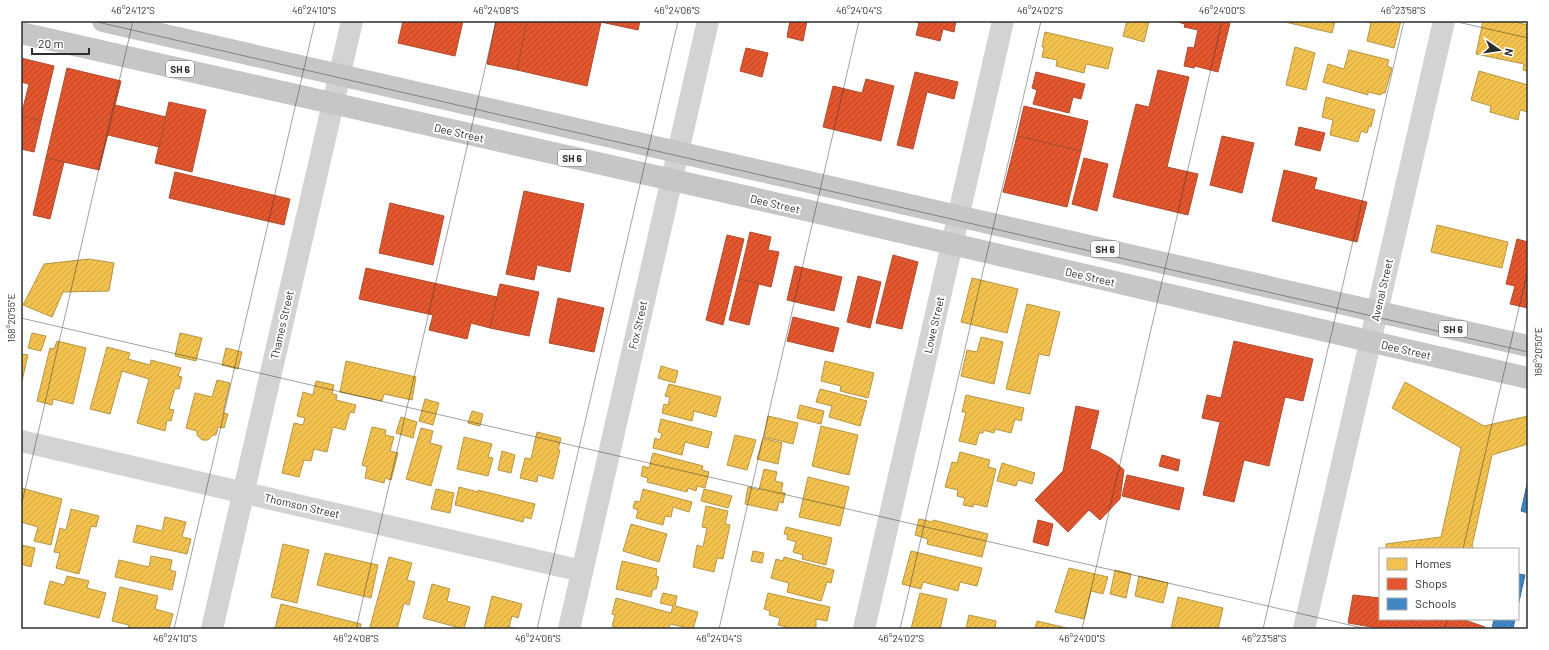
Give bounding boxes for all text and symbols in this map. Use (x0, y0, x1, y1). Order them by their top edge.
text: 46°24'12"S (111, 4, 155, 16)
text: 46°24'10"S (292, 4, 336, 16)
text: 46°24'08"S (473, 4, 519, 16)
text: 46°24'06"S (654, 4, 700, 16)
text: 46°24'04"S (836, 4, 882, 16)
text: 46°24'02"S (1017, 4, 1063, 16)
text: 46°24'00"S (1199, 4, 1245, 16)
text: 46°23'58"S (1380, 4, 1426, 16)
scale bar (32, 30, 89, 56)
north arrow (1479, 30, 1519, 70)
text: 20 m (38, 36, 64, 50)
text: N (1502, 47, 1516, 57)
road number: SH 6 (166, 61, 194, 77)
street label: Dee Street (433, 120, 485, 145)
road number: SH 6 (558, 150, 586, 166)
street label: Dee Street (749, 191, 801, 216)
road number: SH 6 (1091, 241, 1119, 257)
street label: Avenal Street (1368, 257, 1395, 322)
street label: Dee Street (1064, 264, 1116, 289)
street label: Thames Street (267, 289, 296, 361)
text: 168°20'55"E (5, 294, 17, 342)
street label: Lowe Street (921, 295, 946, 355)
street label: Fox Street (626, 299, 649, 350)
road number: SH 6 (1439, 321, 1467, 337)
text: 168°20'50"E (1532, 327, 1544, 377)
street label: Dee Street (1380, 337, 1432, 362)
street label: Thomson Street (263, 491, 341, 520)
legend (1379, 548, 1519, 620)
text: Homes (1415, 556, 1452, 570)
text: Shops (1415, 576, 1448, 590)
text: Schools (1415, 596, 1456, 610)
text: 46°24'10"S (153, 632, 197, 644)
text: 46°24'08"S (333, 632, 379, 644)
text: 46°24'06"S (515, 632, 561, 644)
text: 46°24'04"S (696, 632, 742, 644)
text: 46°24'02"S (878, 632, 924, 644)
text: 46°24'00"S (1059, 632, 1105, 644)
text: 46°23'58"S (1241, 632, 1287, 644)

